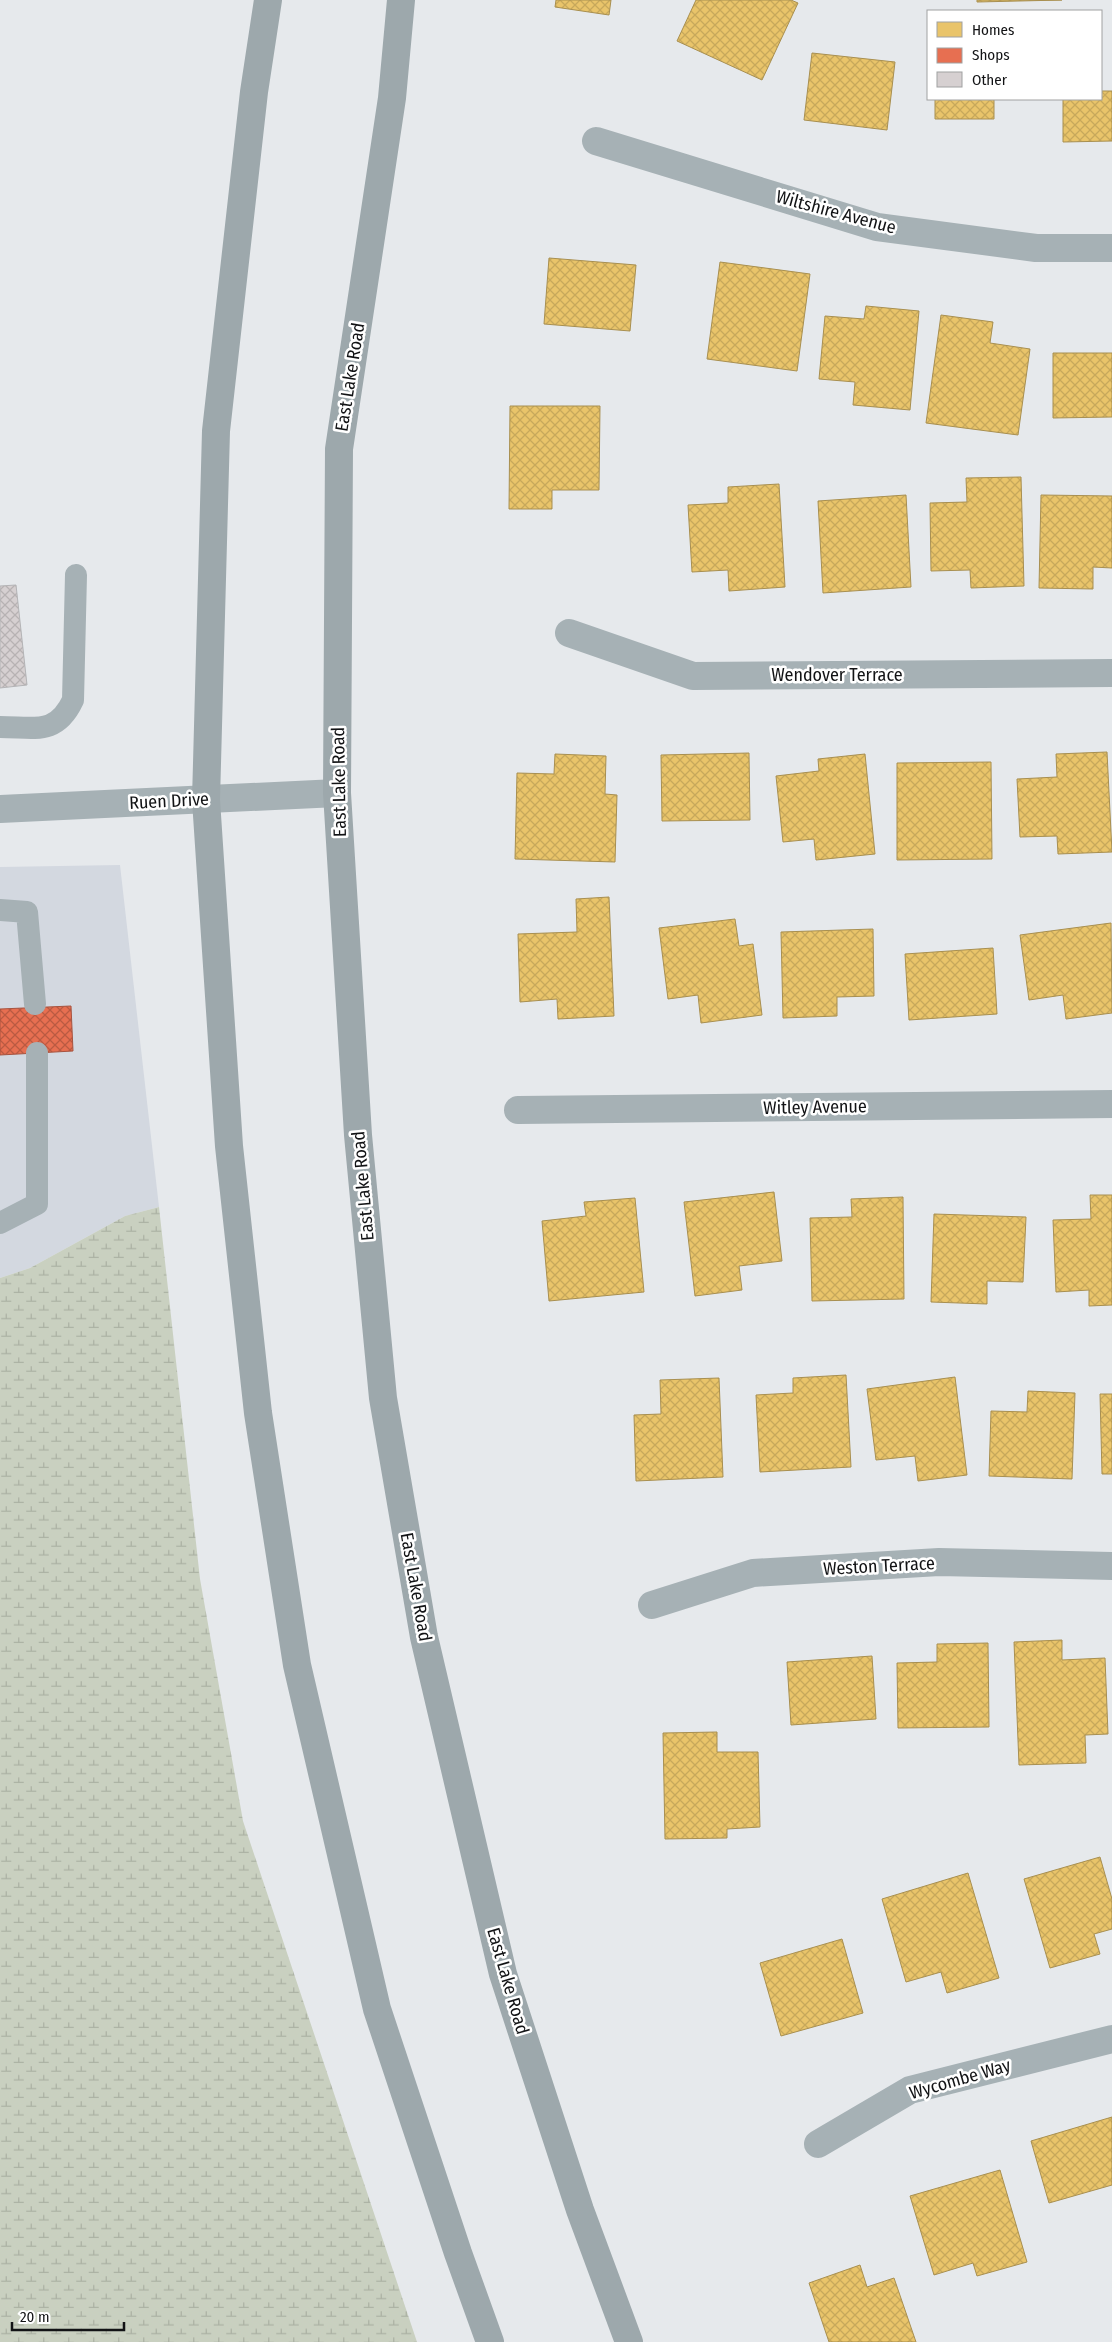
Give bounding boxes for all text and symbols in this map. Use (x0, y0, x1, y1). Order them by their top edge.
legend (927, 10, 1102, 100)
text: Homes (972, 21, 1014, 39)
text: Shops (972, 46, 1010, 64)
text: Other (972, 71, 1008, 89)
street label: Wiltshire Avenue (774, 185, 899, 239)
street label: East Lake Road (331, 321, 369, 433)
street label: Wendover Terrace (771, 664, 903, 686)
street label: East Lake Road (327, 727, 351, 837)
street label: Ruen Drive (129, 788, 210, 814)
street label: Witley Avenue (763, 1095, 867, 1119)
street label: East Lake Road (347, 1130, 379, 1242)
street label: East Lake Road (396, 1531, 436, 1643)
street label: Weston Terrace (823, 1552, 936, 1580)
street label: East Lake Road (482, 1925, 534, 2037)
street label: Wycombe Way (907, 2054, 1013, 2104)
scale bar (12, 2300, 125, 2332)
text: 20 m (20, 2308, 50, 2326)

